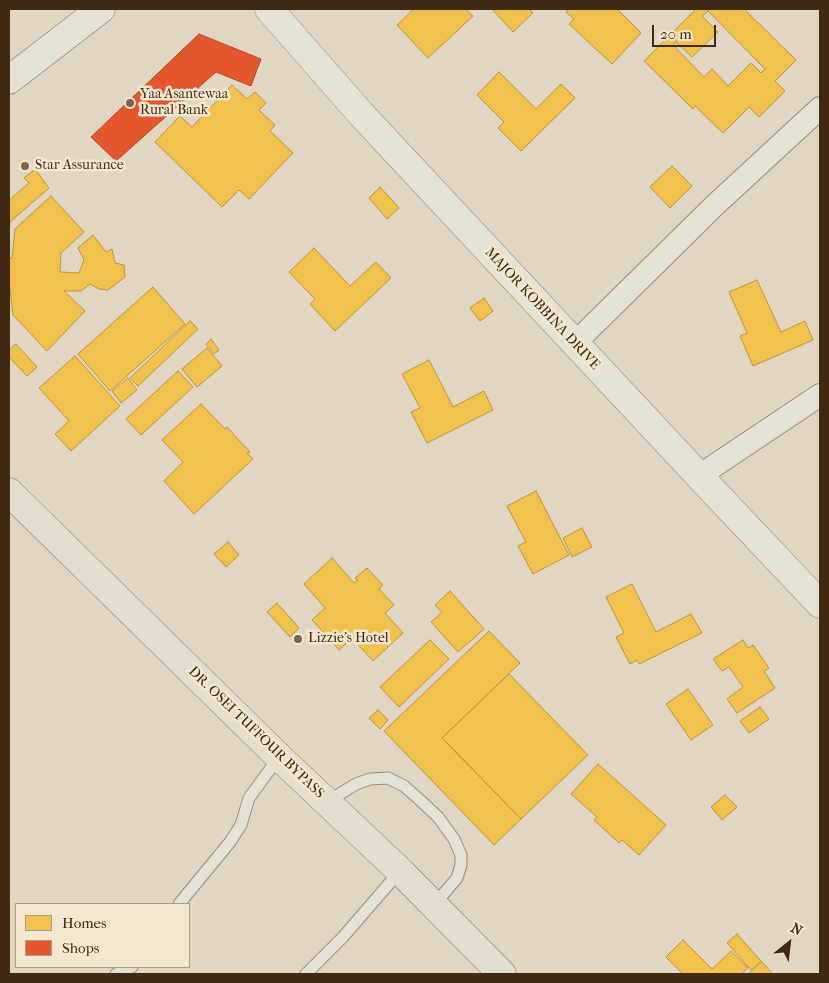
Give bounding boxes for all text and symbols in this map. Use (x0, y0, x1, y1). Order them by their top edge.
scale bar (654, 15, 718, 47)
text: 20 m (660, 25, 692, 43)
place label: Yaa Asantewaa Rural Bank (140, 87, 228, 120)
marker: Yaa Asantewaa Rural Bank (124, 97, 136, 109)
place label: Star Assurance (35, 158, 124, 174)
marker: Star Assurance (19, 160, 31, 172)
street label: MAJOR KOBBINA DRIVE (481, 244, 603, 374)
place label: Lizzie's Hotel (308, 631, 389, 647)
marker: Lizzie's Hotel (292, 633, 304, 645)
street label: DR. OSEI TUFFOUR BYPASS (185, 664, 327, 802)
legend (15, 903, 190, 968)
text: Homes (62, 914, 107, 932)
north arrow (764, 918, 814, 968)
text: N (788, 919, 805, 939)
text: Shops (62, 939, 99, 957)

